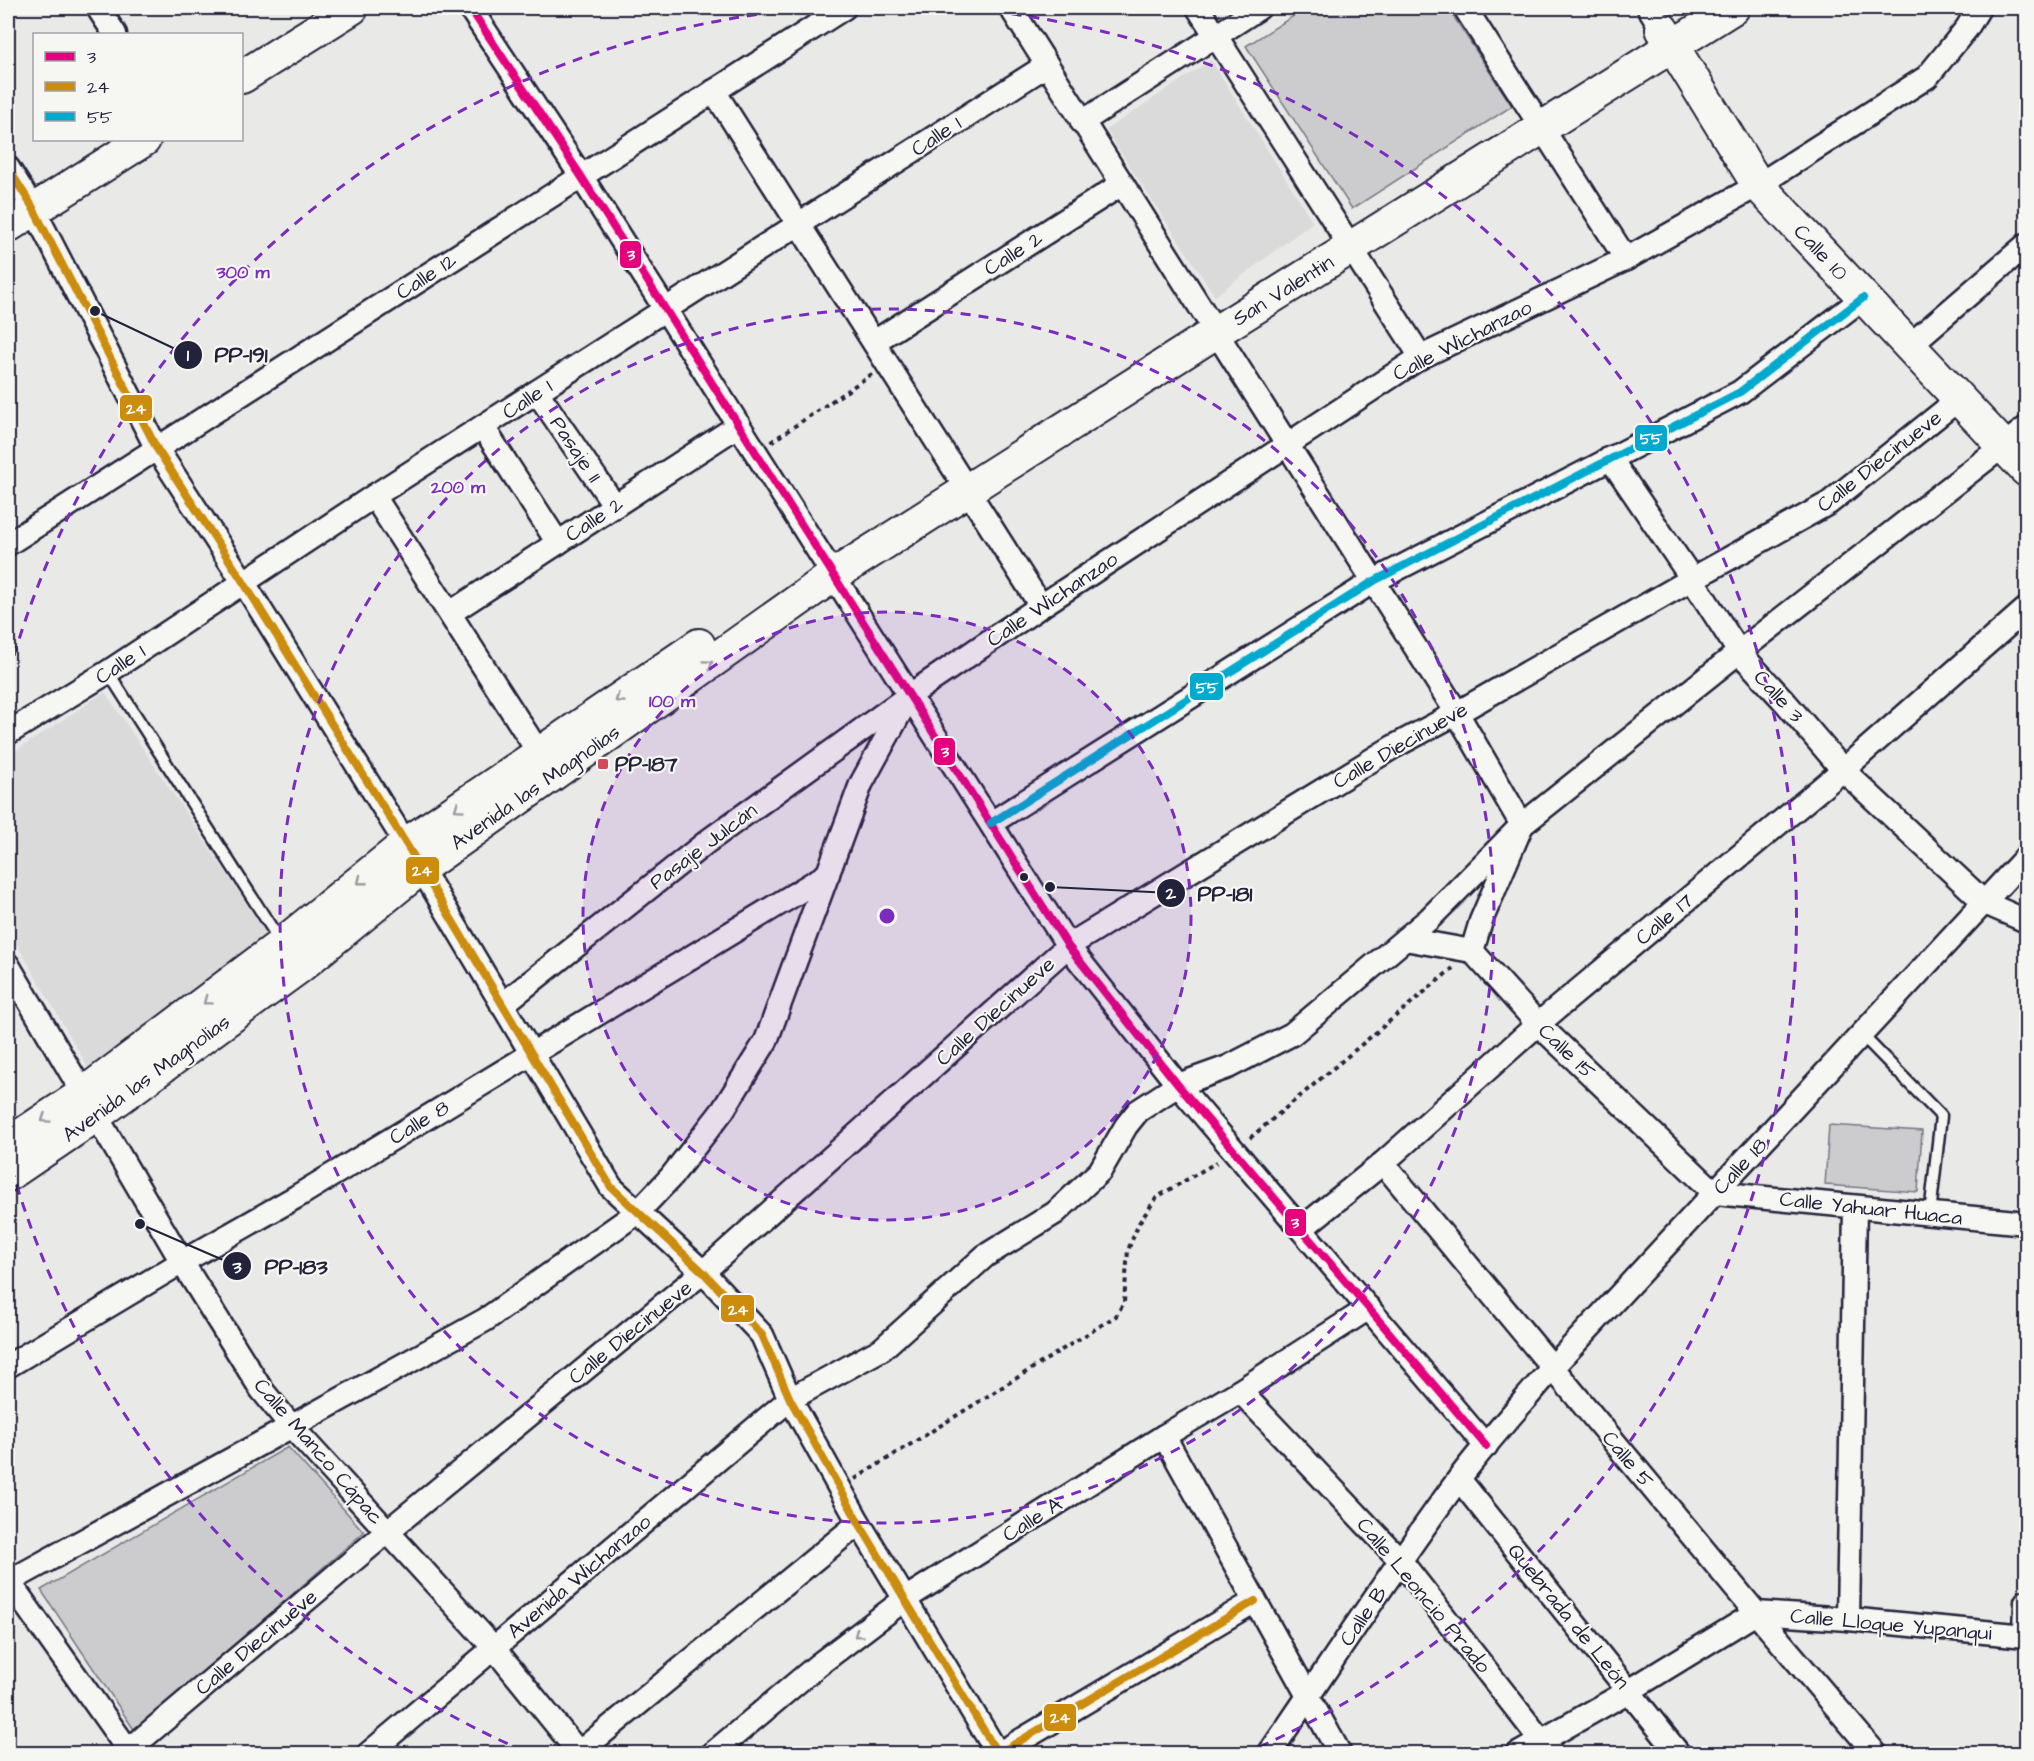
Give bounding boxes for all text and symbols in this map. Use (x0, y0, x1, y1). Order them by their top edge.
legend (33, 33, 243, 141)
text: 3 (87, 45, 96, 70)
text: 24 (87, 75, 110, 100)
text: 55 (87, 105, 113, 130)
street label: Calle 1 (905, 109, 967, 163)
street label: Calle 10 (1787, 218, 1854, 287)
street label: Calle 2 (978, 224, 1048, 283)
line badge: 3 (619, 240, 642, 269)
text: 3 (626, 244, 636, 266)
street label: Calle 12 (390, 246, 462, 307)
street label: San Valentin (1227, 248, 1339, 333)
text: 300 m (215, 260, 271, 285)
street label: Calle Wichanzao (1388, 293, 1537, 388)
callout: PP-191 (173, 335, 280, 375)
text: PP-191 (214, 340, 268, 371)
text: 1 (187, 343, 190, 368)
street label: Calle 1 (496, 372, 558, 426)
line badge: 24 (119, 394, 153, 422)
text: 24 (125, 398, 146, 420)
street label: Calle Diecinueve (1811, 403, 1948, 519)
street label: Pasaje 11 (543, 410, 609, 488)
line badge: 55 (1634, 424, 1668, 452)
text: 55 (1640, 428, 1663, 450)
text: 200 m (430, 475, 486, 500)
street label: Calle 2 (560, 490, 629, 549)
street label: Calle Wichanzao (981, 545, 1124, 654)
street label: Calle 1 (89, 637, 151, 691)
one-way arrow (702, 660, 713, 671)
street label: Calle 3 (1747, 663, 1811, 730)
line badge: 55 (1189, 672, 1224, 701)
text: 55 (1196, 677, 1219, 699)
text: 100 m (649, 689, 696, 714)
one-way arrow (615, 691, 625, 703)
street label: Calle Diecinueve (1327, 695, 1473, 796)
street label: Avenida las Magnolias (445, 718, 627, 859)
line badge: 3 (933, 737, 956, 766)
text: 3 (940, 741, 950, 763)
place label: PP-187 (615, 750, 678, 779)
marker: PP-187 (596, 757, 610, 771)
street label: Pasaje Julcán (643, 796, 763, 897)
one-way arrow (454, 801, 465, 812)
line badge: 24 (405, 856, 440, 885)
text: 24 (411, 860, 432, 882)
unlabelled marker (1018, 871, 1030, 883)
one-way arrow (356, 873, 367, 884)
callout: PP-181 (1156, 873, 1265, 913)
text: PP-181 (1198, 879, 1253, 910)
text: 2 (1165, 881, 1177, 906)
street label: Calle 17 (1629, 887, 1700, 952)
centre of rings (877, 906, 897, 926)
street label: Calle Diecinueve (929, 950, 1061, 1073)
one-way arrow (203, 993, 214, 1004)
street label: Avenida las Magnolias (56, 1008, 237, 1151)
street label: Calle 15 (1532, 1017, 1602, 1086)
street label: Calle 8 (384, 1093, 455, 1152)
one-way arrow (41, 1112, 52, 1123)
street label: Calle 18 (1706, 1131, 1774, 1201)
street label: Calle Yahuar Huaca (1778, 1184, 1964, 1233)
line badge: 3 (1284, 1208, 1307, 1237)
text: 3 (1290, 1212, 1300, 1234)
callout: PP-183 (222, 1246, 339, 1286)
text: PP-183 (264, 1252, 328, 1283)
text: 3 (231, 1255, 242, 1280)
street label: Calle Diecinueve (562, 1274, 698, 1391)
line badge: 24 (720, 1294, 755, 1323)
text: 24 (727, 1299, 748, 1321)
street label: Calle Manco Cápac (246, 1372, 390, 1531)
street label: Calle 5 (1595, 1424, 1660, 1494)
street label: Calle A (997, 1490, 1068, 1549)
street label: Avenida Wichanzao (501, 1507, 658, 1645)
street label: Calle Leoncio Prado (1350, 1511, 1498, 1679)
street label: Quebrada de León (1501, 1537, 1636, 1695)
street label: Calle B (1333, 1580, 1394, 1652)
street label: Calle Diecinueve (189, 1583, 324, 1702)
street label: Calle Lloque Yupanqui (1789, 1601, 1993, 1649)
one-way arrow (854, 1627, 865, 1638)
line badge: 24 (1043, 1703, 1077, 1732)
text: 24 (1049, 1707, 1070, 1729)

